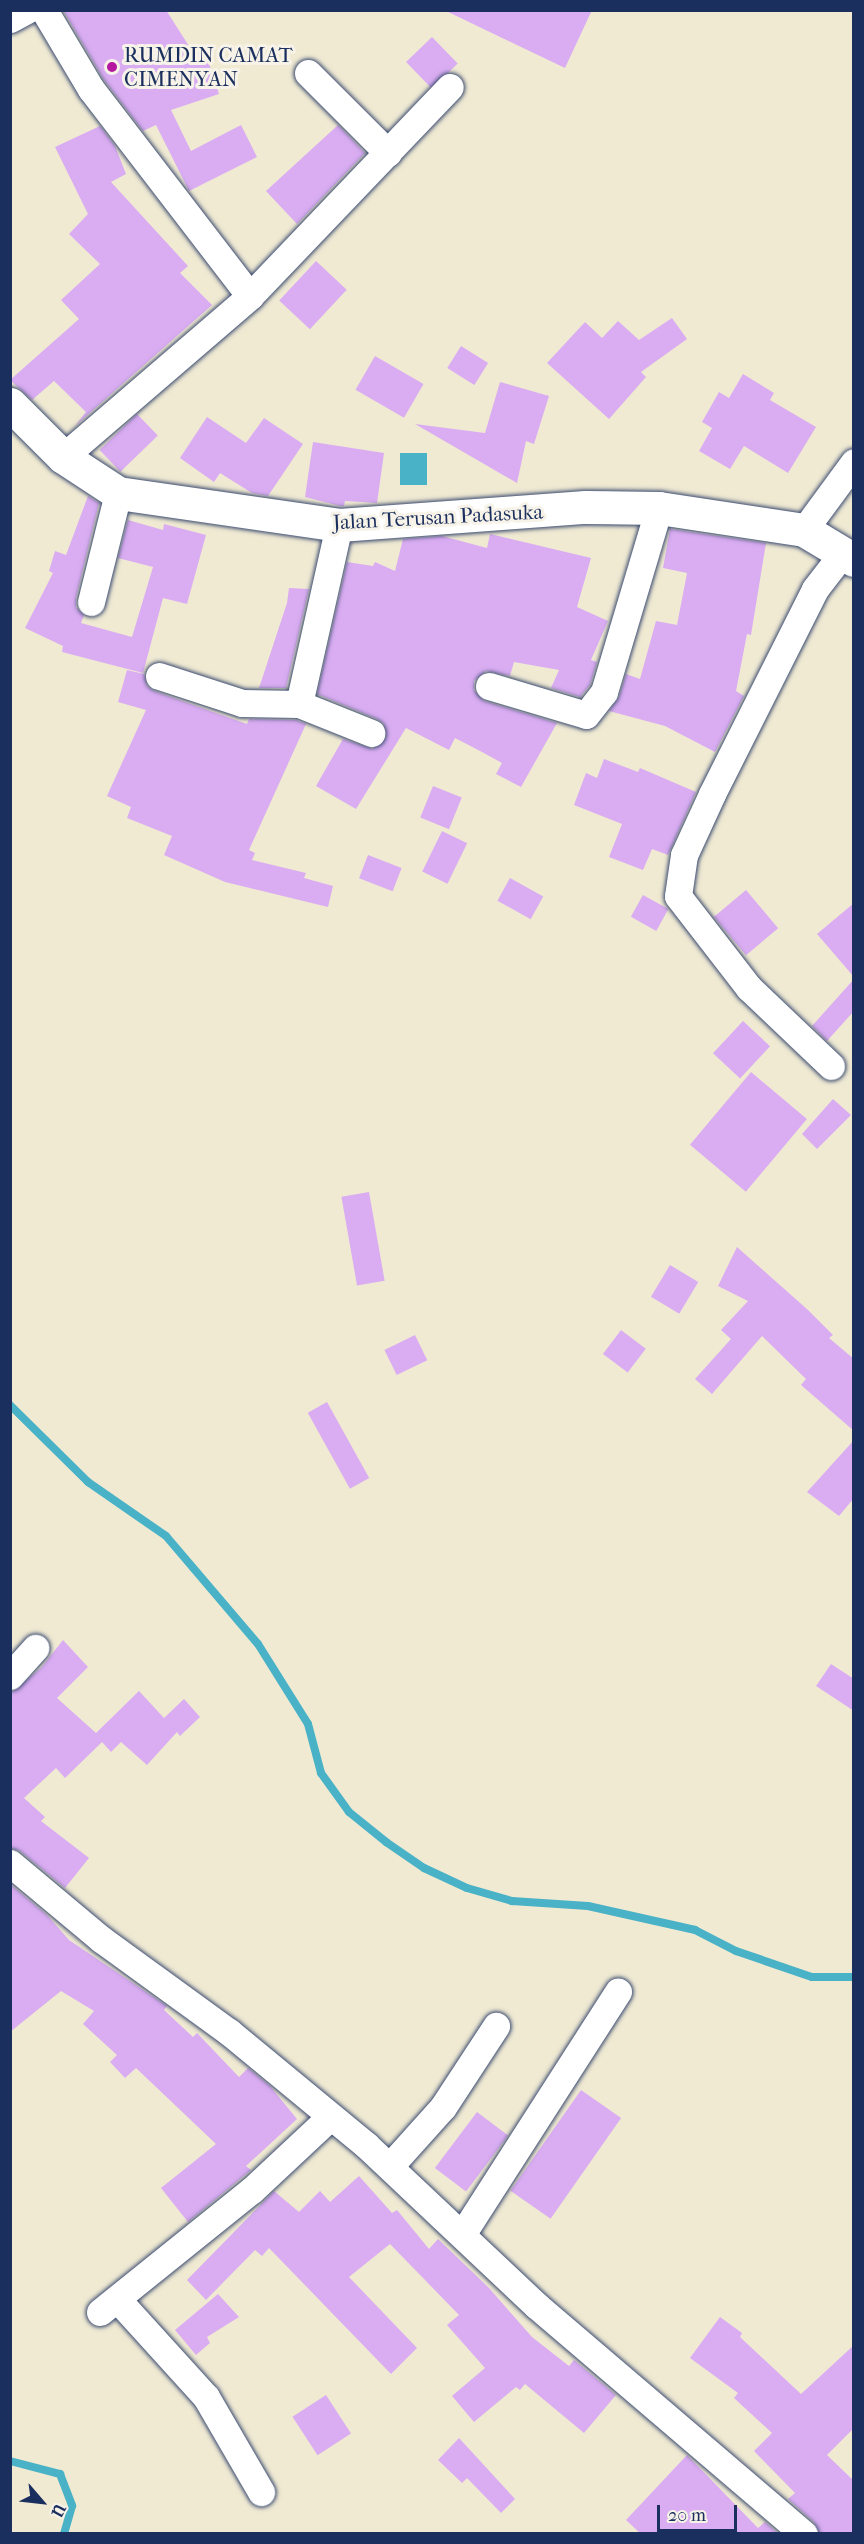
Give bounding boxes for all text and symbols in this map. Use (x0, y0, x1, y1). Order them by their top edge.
place label: RUMDIN CAMAT CIMENYAN (124, 42, 293, 92)
marker: RUMDIN CAMAT CIMENYAN (105, 60, 119, 74)
street label: Jalan Terusan Padasuka (332, 499, 544, 535)
north arrow (12, 2472, 72, 2532)
scale bar (660, 2493, 740, 2531)
text: U (47, 2501, 70, 2521)
text: 20 m (668, 2505, 706, 2526)

